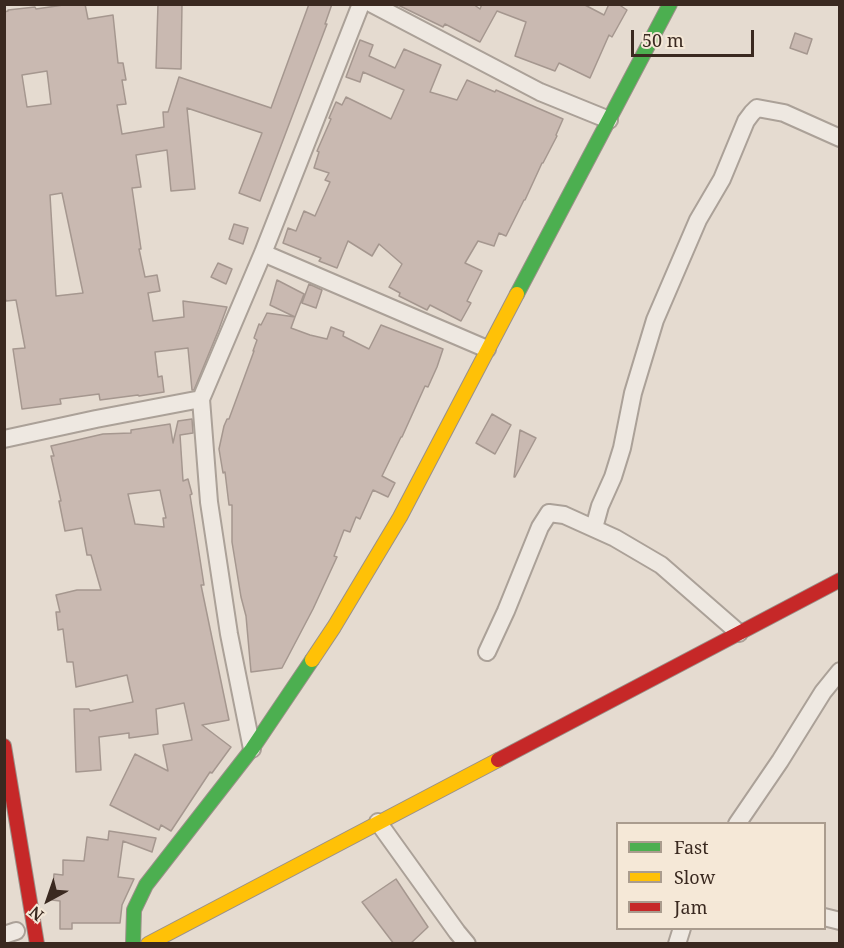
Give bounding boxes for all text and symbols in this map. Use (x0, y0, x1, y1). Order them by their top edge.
scale bar (634, 18, 757, 56)
text: 50 m (642, 28, 684, 52)
legend (616, 822, 826, 930)
text: Fast (674, 835, 709, 859)
text: Slow (674, 865, 715, 889)
north arrow (18, 870, 78, 930)
text: Jam (674, 895, 708, 919)
text: N (25, 901, 48, 926)

